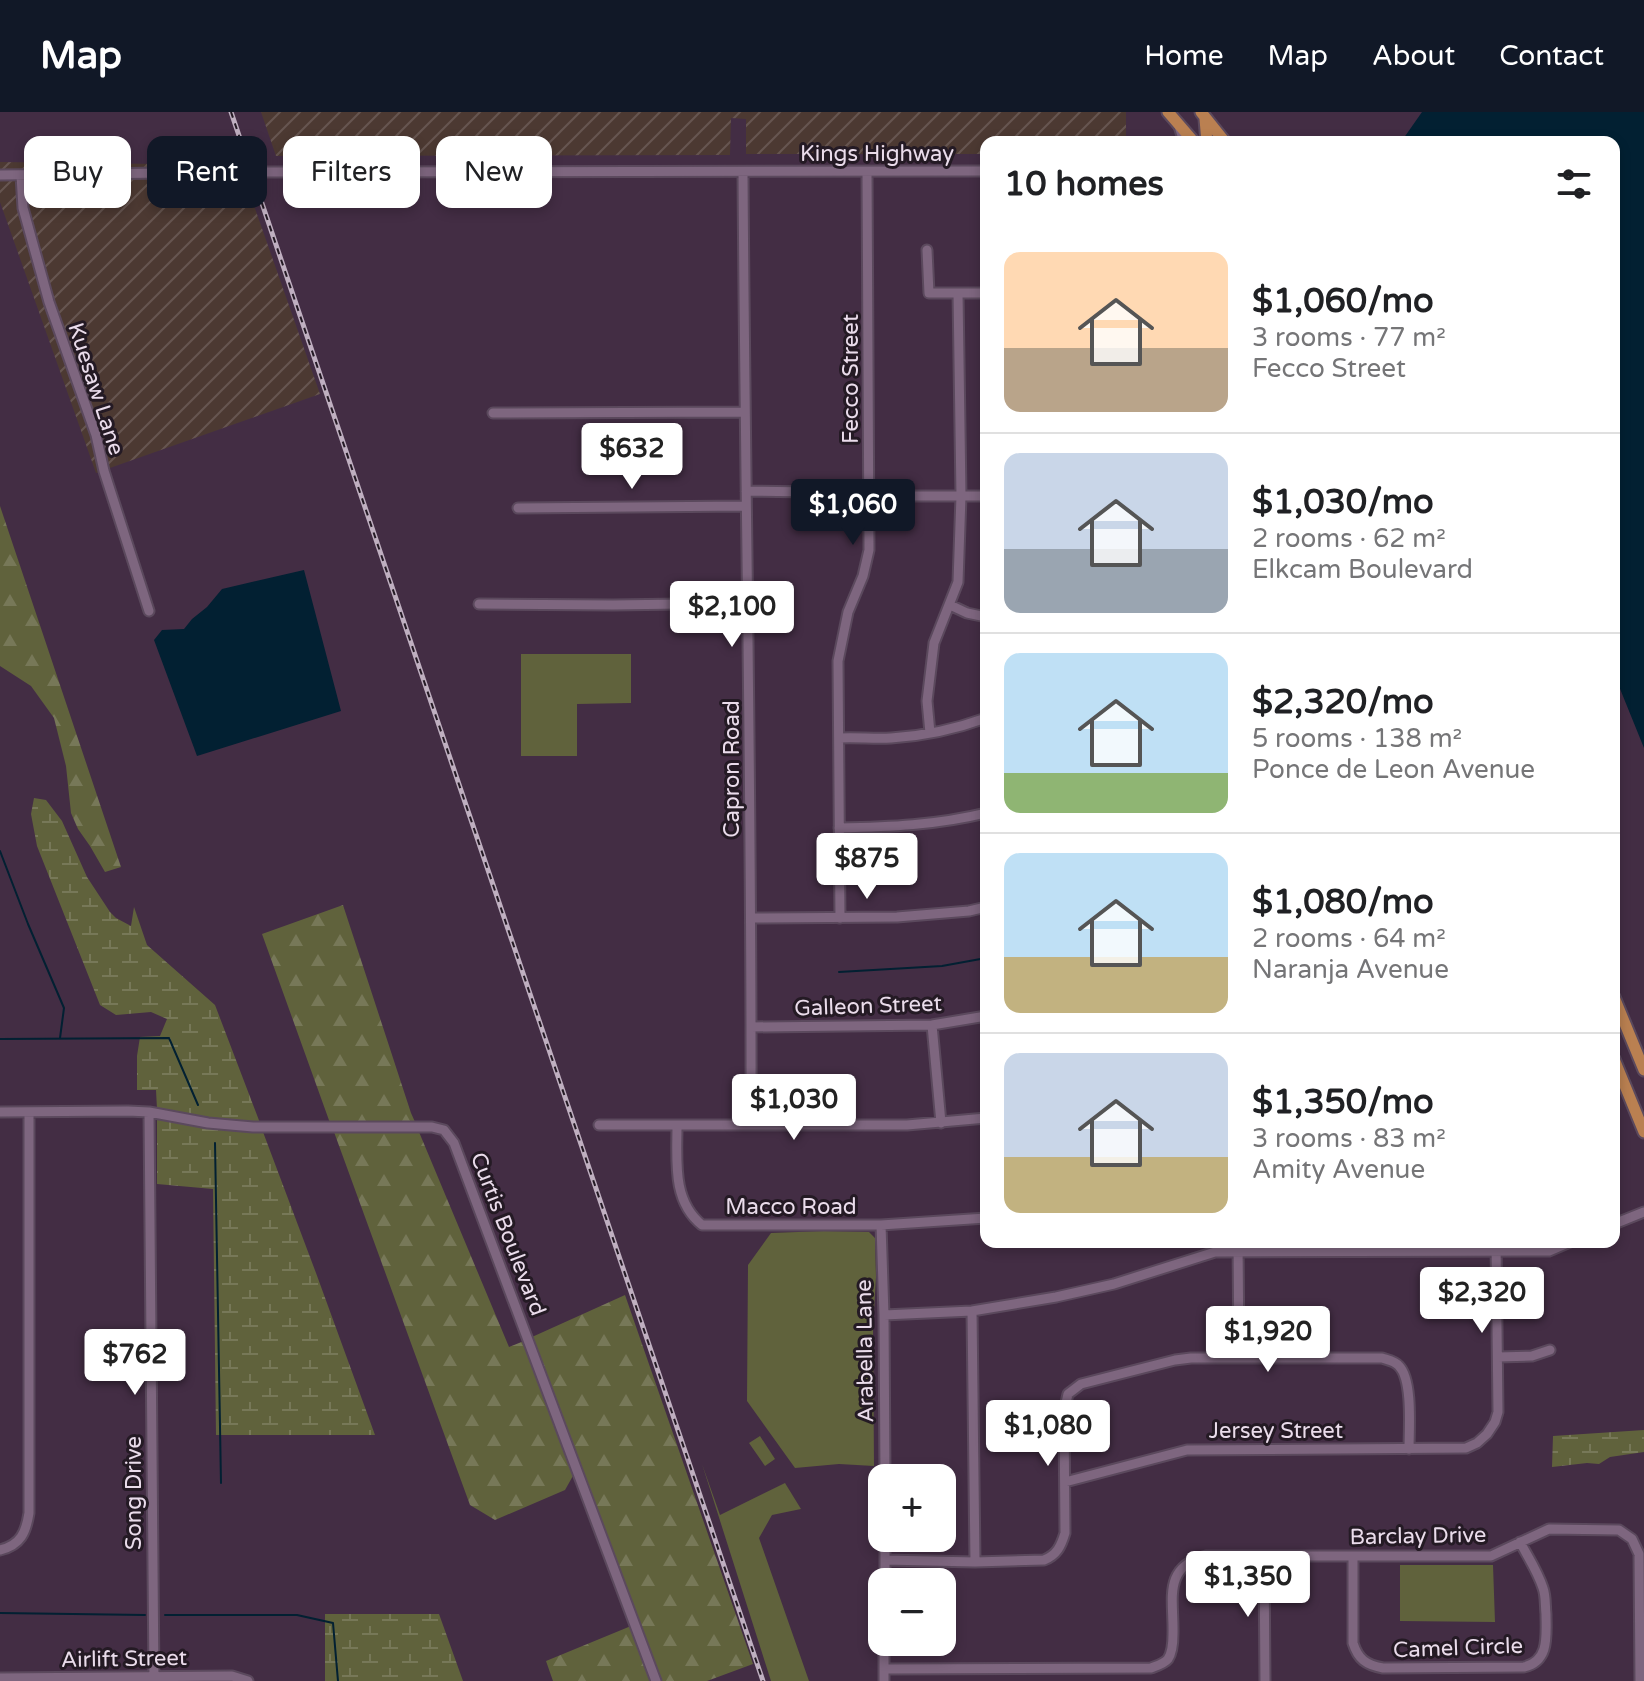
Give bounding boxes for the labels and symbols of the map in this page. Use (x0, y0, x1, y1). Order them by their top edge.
street label: Kings Highway (800, 141, 954, 167)
street label: Fecco Street (838, 314, 864, 444)
street label: Kuesaw Lane (62, 320, 130, 458)
pin: $632 (585, 423, 679, 491)
pin: $1,060 (788, 479, 918, 547)
pin: $2,100 (667, 581, 797, 649)
street label: Capron Road (719, 700, 745, 838)
pin: $875 (820, 833, 914, 901)
street label: Galleon Street (794, 990, 942, 1022)
pin: $1,030 (729, 1074, 859, 1142)
street label: Curtis Boulevard (465, 1149, 551, 1319)
street label: Macco Road (725, 1194, 857, 1220)
pin: $2,320 (1417, 1267, 1547, 1335)
street label: Arabella Lane (851, 1279, 879, 1423)
pin: $1,920 (1203, 1306, 1333, 1374)
pin: $762 (88, 1329, 182, 1397)
pin: $1,080 (983, 1400, 1113, 1468)
street label: Jersey Street (1209, 1418, 1343, 1444)
street label: Song Drive (121, 1436, 147, 1550)
street label: Barclay Drive (1349, 1522, 1487, 1550)
pin: $1,350 (1183, 1551, 1313, 1619)
street label: Camel Circle (1393, 1633, 1523, 1663)
street label: Airlift Street (61, 1645, 187, 1673)

